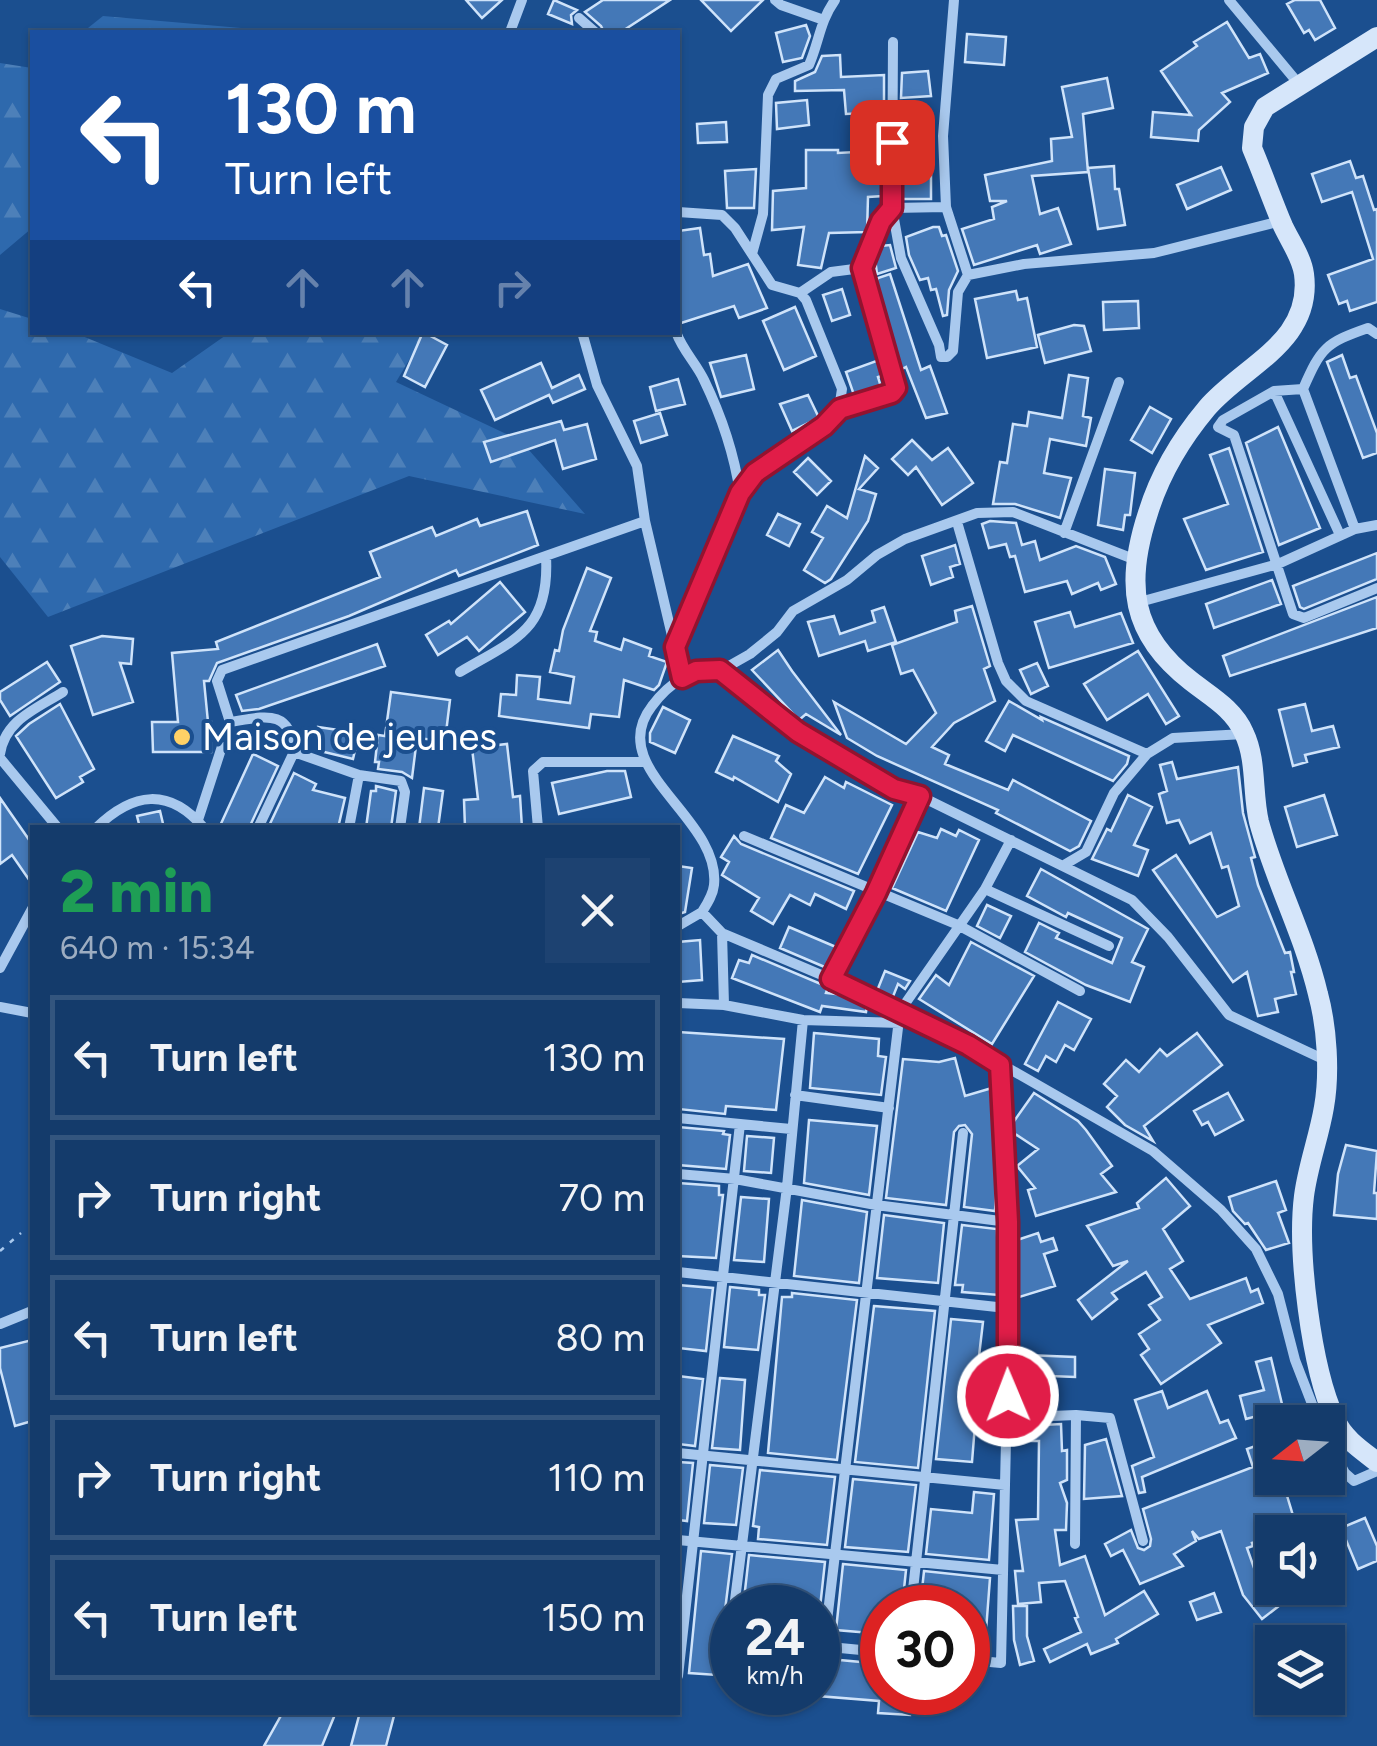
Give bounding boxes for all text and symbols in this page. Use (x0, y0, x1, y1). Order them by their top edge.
text: 130 m (225, 66, 417, 151)
icon: left (60, 70, 190, 200)
pin (850, 100, 935, 185)
icon: arrive (865, 115, 920, 170)
text: Turn left (225, 151, 392, 205)
icon: left (170, 260, 225, 315)
icon: ahead (275, 260, 330, 315)
icon: ahead (380, 260, 435, 315)
icon: right (485, 260, 540, 315)
place label: Maison de jeunes (202, 714, 497, 760)
marker: Maison de jeunes (171, 726, 193, 748)
text: 2 min (60, 855, 213, 927)
button: close (545, 858, 650, 963)
text: 640 m · 15:34 (60, 929, 255, 967)
icon: left (65, 1030, 120, 1085)
text: Turn left (150, 1035, 298, 1081)
text: 130 m (543, 1035, 645, 1081)
icon: right (65, 1170, 120, 1225)
text: Turn right (150, 1175, 322, 1221)
text: 70 m (559, 1175, 645, 1221)
icon: left (65, 1310, 120, 1365)
text: Turn left (150, 1315, 298, 1361)
text: 80 m (556, 1315, 645, 1361)
position arrow (956, 1344, 1060, 1448)
north arrow (1255, 1405, 1345, 1495)
map controls (1255, 1405, 1345, 1715)
icon: right (65, 1450, 120, 1505)
text: Turn right (150, 1455, 322, 1501)
text: 110 m (548, 1455, 645, 1501)
button: sound (1255, 1515, 1345, 1605)
speed limit sign: 30 (860, 1585, 990, 1715)
icon: left (65, 1590, 120, 1645)
text: Turn left (150, 1595, 298, 1641)
text: 150 m (541, 1595, 645, 1641)
text: 24 (745, 1607, 805, 1668)
button: layers (1255, 1625, 1345, 1715)
text: km/h (746, 1660, 804, 1690)

